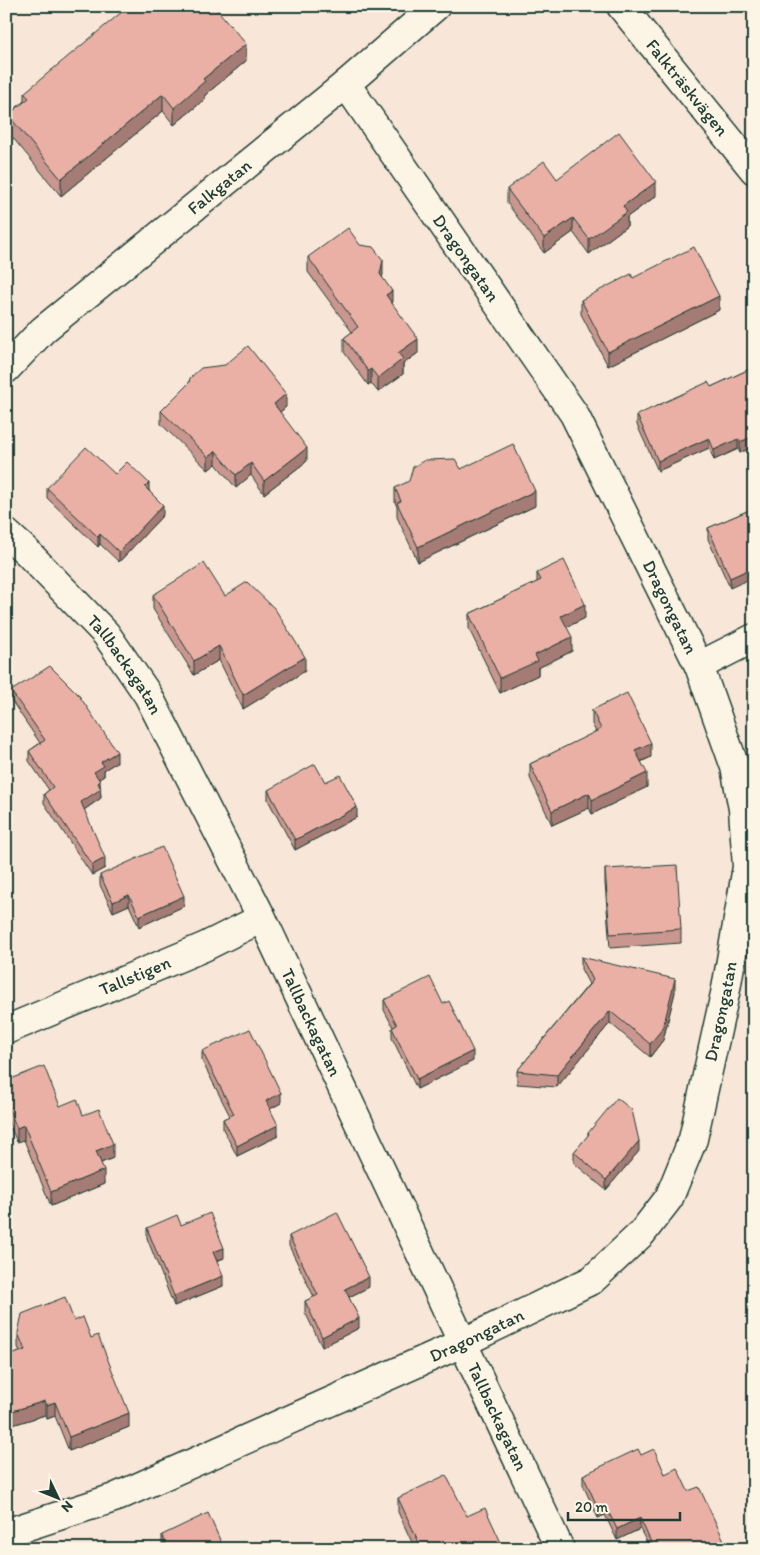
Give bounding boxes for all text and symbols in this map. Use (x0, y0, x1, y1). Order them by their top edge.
street label: Falkträskvägen (641, 35, 733, 141)
street label: Falkgatan (183, 154, 256, 219)
street label: Dragongatan (428, 210, 504, 306)
street label: Dragongatan (638, 556, 702, 658)
street label: Tallbackagatan (82, 610, 167, 718)
street label: Tallstigen (96, 951, 174, 1001)
street label: Dragongatan (699, 960, 742, 1064)
street label: Tallbackagatan (276, 965, 346, 1080)
street label: Dragongatan (426, 1304, 528, 1367)
street label: Tallbackagatan (463, 1359, 533, 1474)
north arrow (32, 1472, 82, 1522)
scale bar (568, 1490, 680, 1522)
text: N (58, 1497, 77, 1516)
text: 20 m (575, 1498, 609, 1516)

